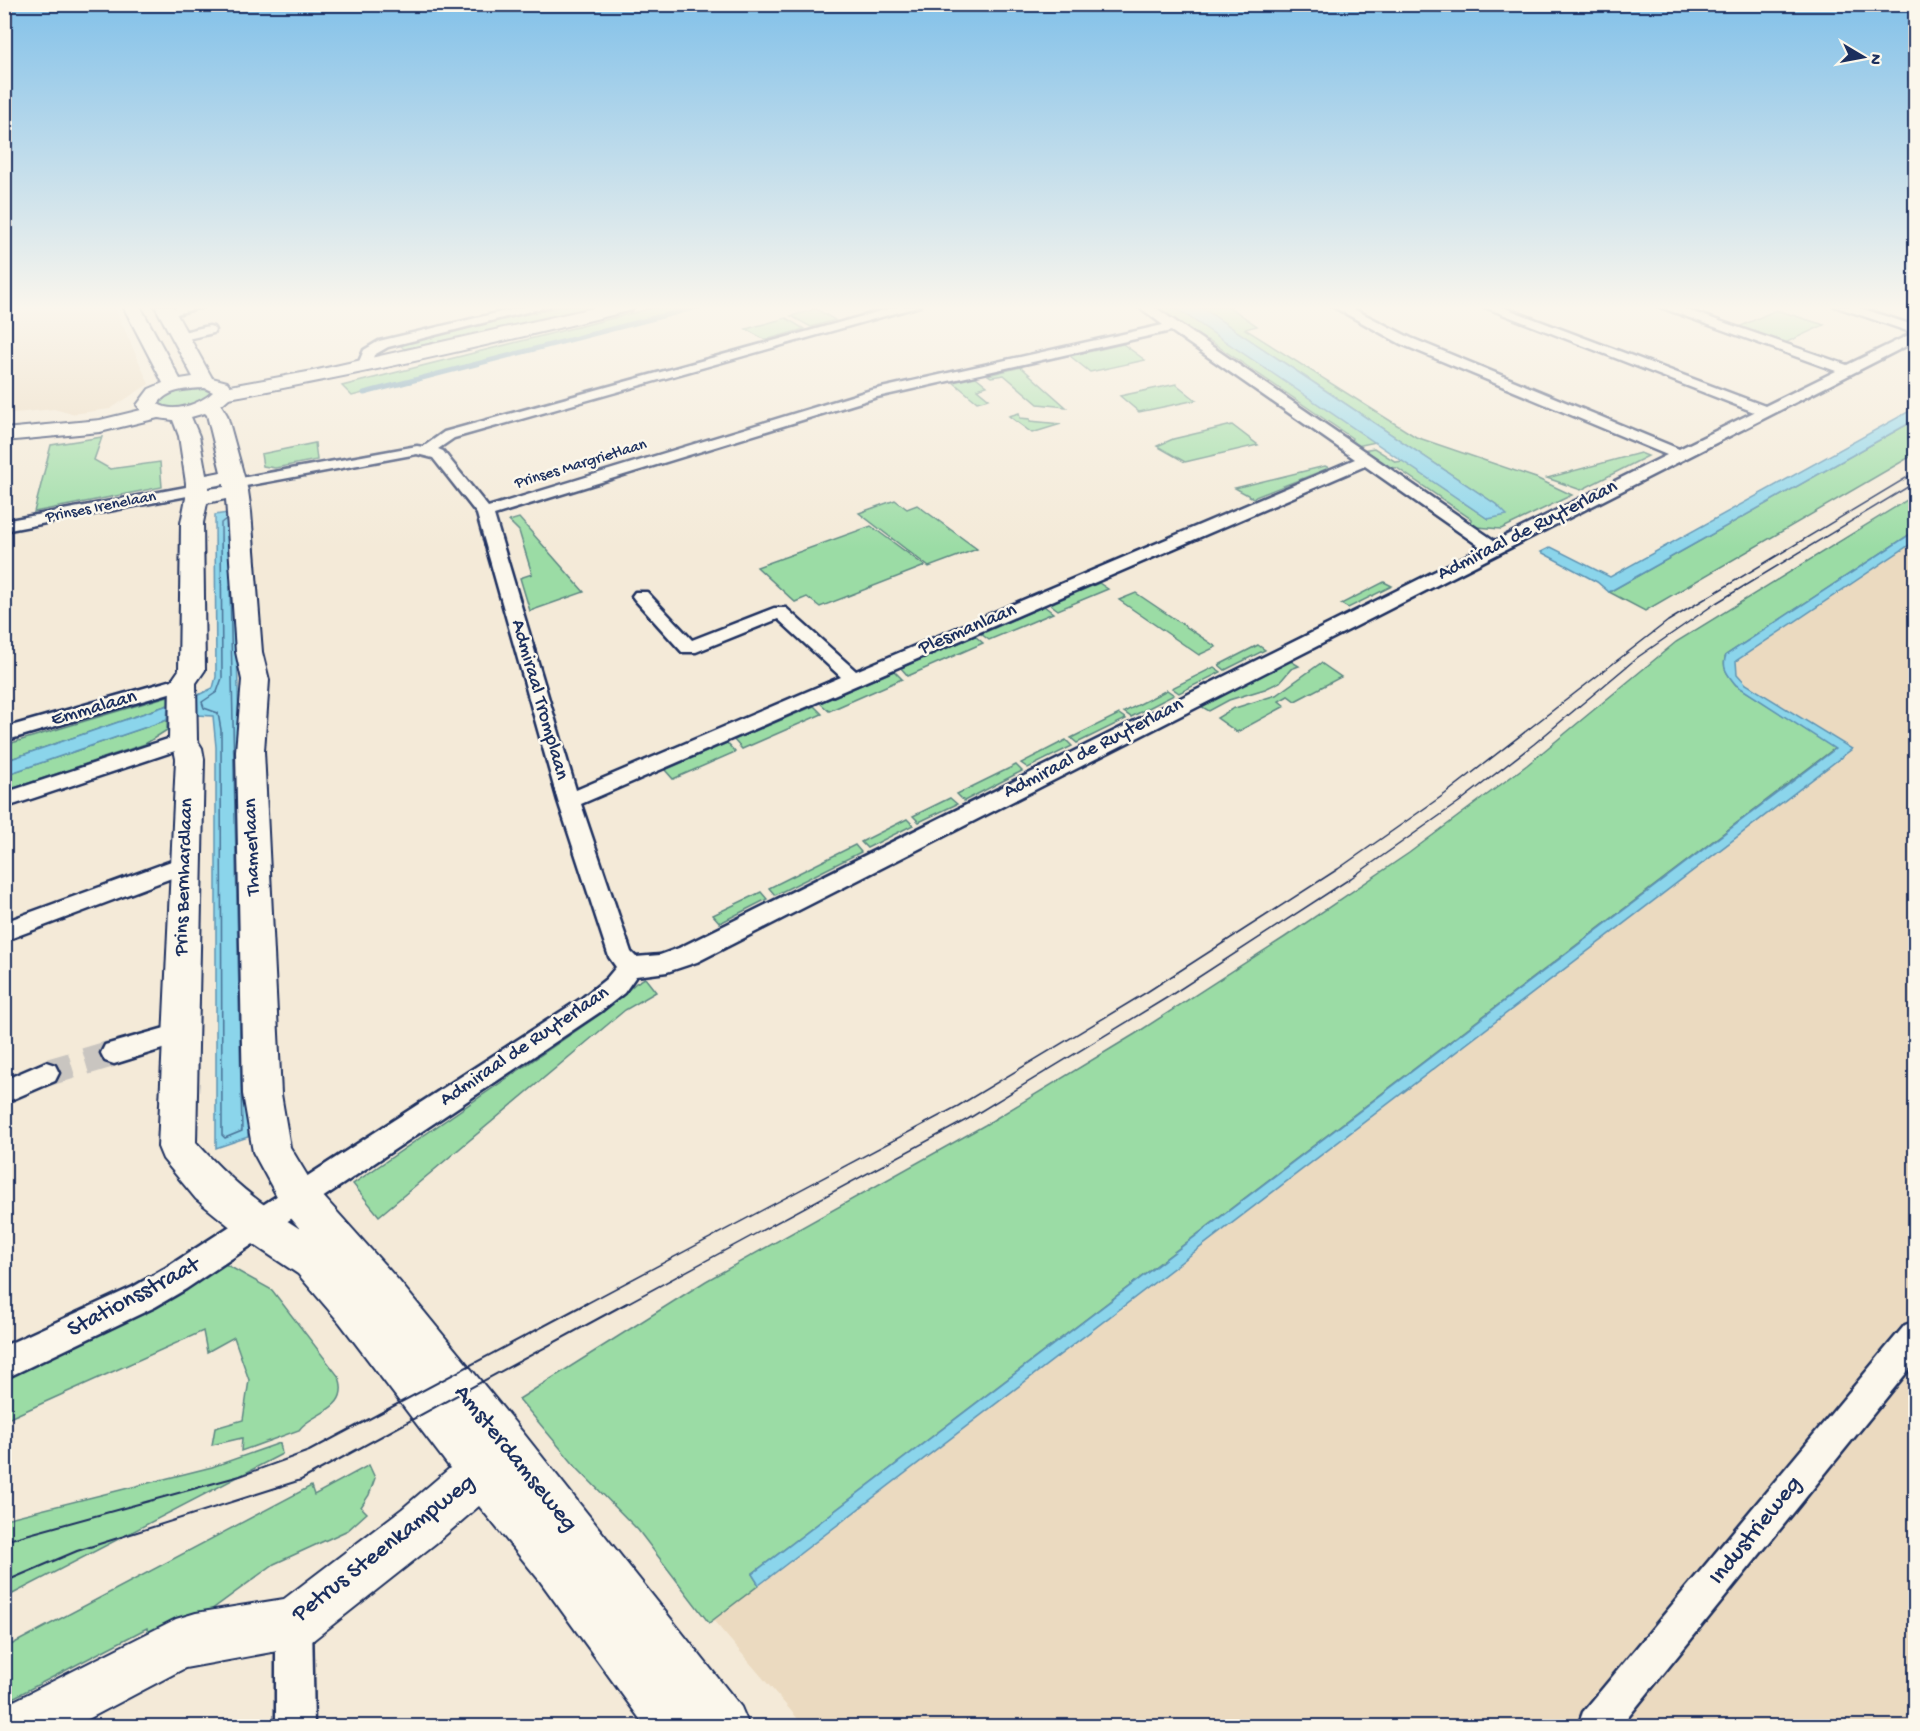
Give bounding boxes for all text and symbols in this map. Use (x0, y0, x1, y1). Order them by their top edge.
north arrow (1833, 27, 1893, 87)
text: N (1864, 52, 1885, 66)
street label: Prinses Margrietlaan (512, 436, 650, 494)
street label: Admiraal de Ruyterlaan (1434, 475, 1622, 586)
street label: Prinses Irenelaan (43, 488, 158, 528)
street label: Plesmanlaan (915, 599, 1021, 661)
street label: Admiraal Tromplaan (505, 617, 573, 783)
street label: Emmalaan (48, 686, 140, 732)
street label: Admiraal de Ruyterlaan (1000, 693, 1188, 804)
street label: Prins Bernhardlaan (171, 797, 199, 957)
street label: Thamerlaan (240, 798, 266, 897)
street label: Admiraal de Ruyterlaan (436, 982, 614, 1112)
street label: Stationsstraat (63, 1250, 207, 1345)
street label: Amsterdamseweg (447, 1380, 583, 1538)
street label: Petrus Steenkampweg (286, 1469, 481, 1630)
street label: Industrieweg (1703, 1471, 1809, 1591)

